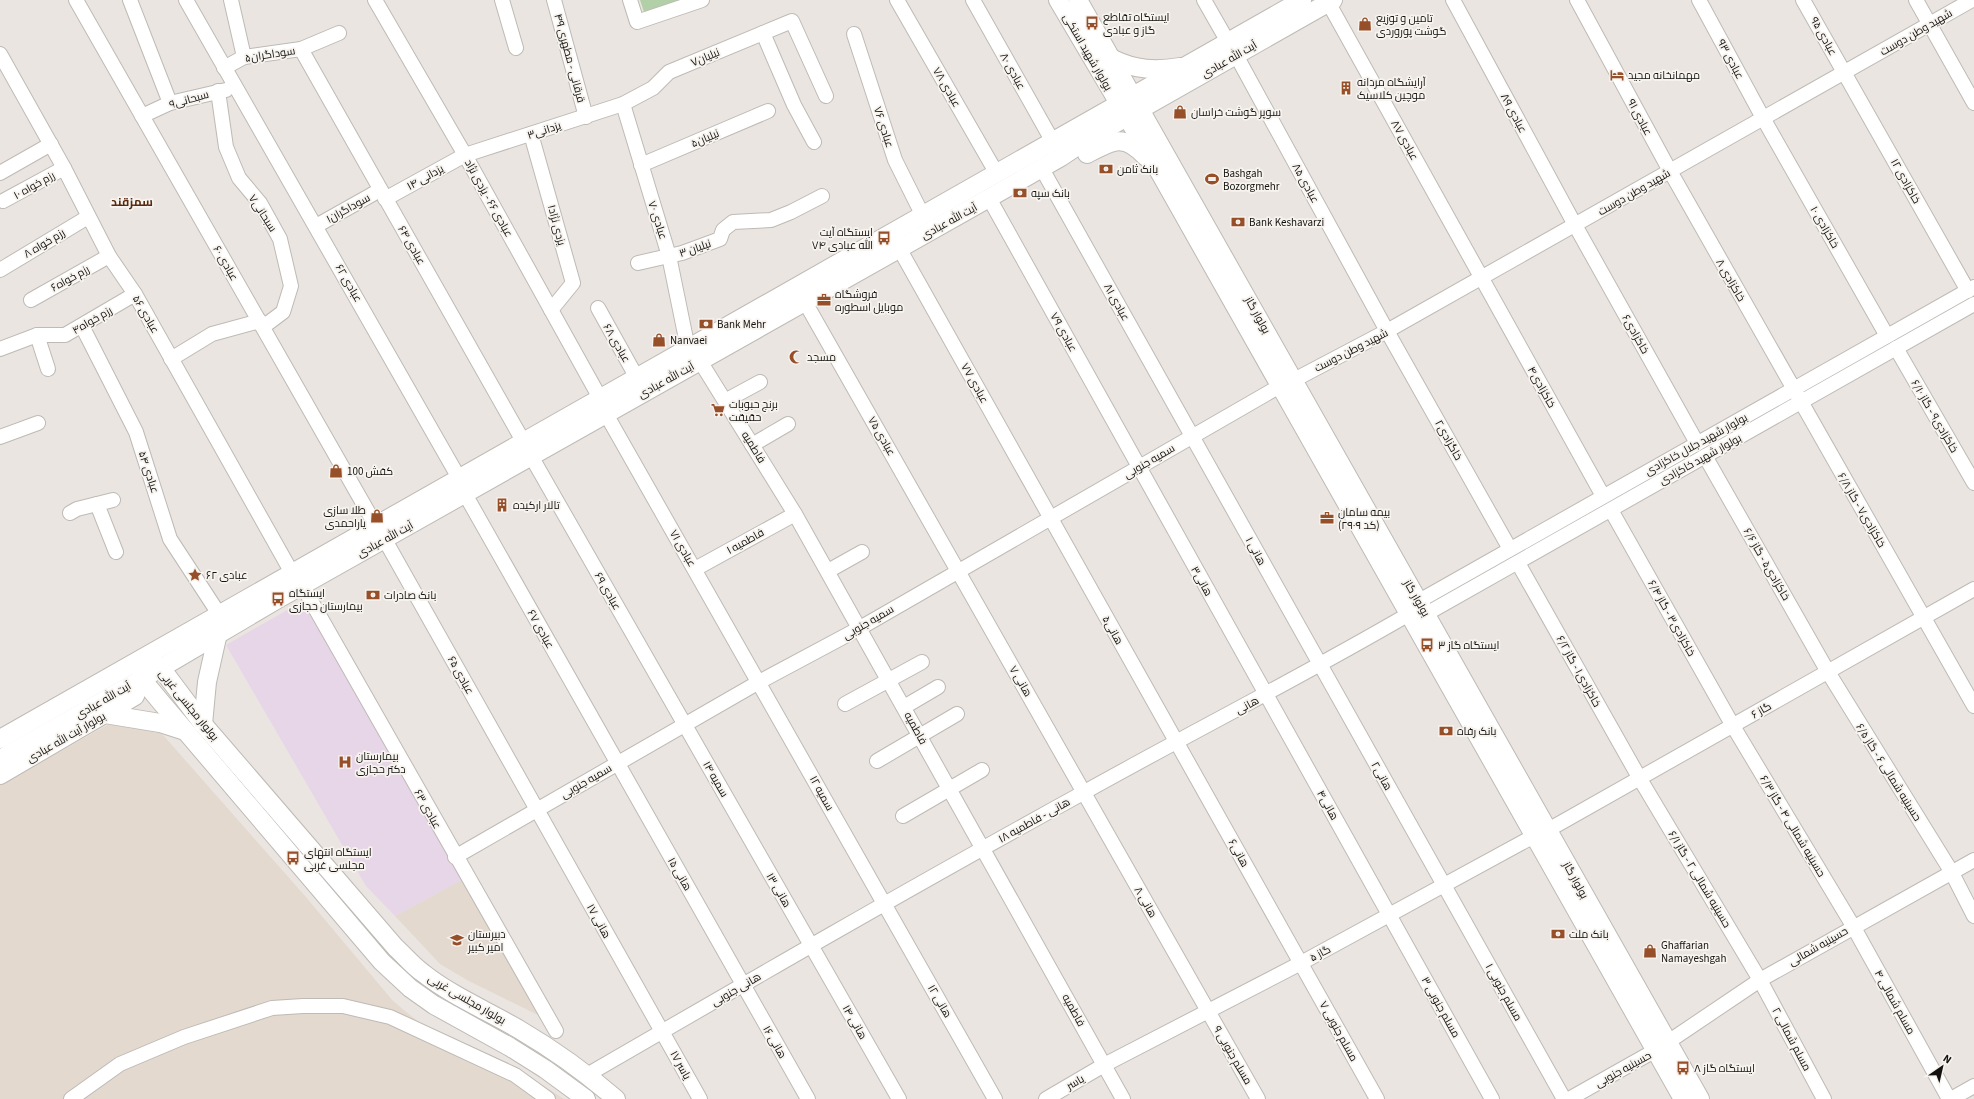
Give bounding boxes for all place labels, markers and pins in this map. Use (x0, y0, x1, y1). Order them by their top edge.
place label: ایستگاه تقاطع گاز و عبادی (1103, 10, 1170, 38)
place label: تامین و توزیع گوشت پوروردی (1376, 11, 1446, 39)
bus stop icon: ایستگاه تقاطع گاز و عبادی (1084, 15, 1100, 31)
shop icon: تامین و توزیع گوشت پوروردی (1357, 16, 1373, 32)
hotel icon: مهمانخانه مجید (1609, 67, 1625, 83)
place label: مهمانخانه مجید (1628, 68, 1700, 83)
place label: آرایشگاه مردانه موچین کلاسیک (1357, 75, 1426, 103)
building icon: آرایشگاه مردانه موچین کلاسیک (1338, 80, 1354, 96)
shop icon: سوپر گوشت خراسان (1172, 104, 1188, 120)
place label: سوپر گوشت خراسان (1191, 105, 1281, 120)
bank icon: بانک ثامن (1098, 161, 1114, 177)
place label: بانک ثامن (1117, 162, 1158, 177)
place label: Bashgah Bozorgmehr (1223, 166, 1280, 194)
sports icon: Bashgah Bozorgmehr (1204, 171, 1220, 187)
bank icon: بانک سپه (1012, 185, 1028, 201)
place label: بانک سپه (1031, 186, 1070, 201)
bank icon: Bank Keshavarzi (1230, 214, 1246, 230)
place label: Bank Keshavarzi (1249, 215, 1324, 230)
place label: ایستگاه آیت الله عبادی ۷۴ (812, 225, 873, 253)
bus stop icon: ایستگاه آیت الله عبادی ۷۴ (876, 230, 892, 246)
place label: فروشگاه موبایل اسطوره (835, 287, 903, 315)
office icon: فروشگاه موبایل اسطوره (816, 292, 832, 308)
bank icon: Bank Mehr (698, 316, 714, 332)
place label: Bank Mehr (717, 317, 766, 332)
shop icon: Nanvaei (651, 332, 667, 348)
place label: Nanvaei (670, 333, 707, 348)
mosque icon: مسجد (788, 349, 804, 365)
place label: مسجد (807, 350, 836, 365)
place label: برنج حبوبات حقیقت (729, 397, 778, 425)
supermarket icon: برنج حبوبات حقیقت (710, 402, 726, 418)
shop icon: کفش 100 (328, 463, 344, 479)
place label: کفش 100 (347, 464, 393, 479)
building icon: تالار ارکیده (494, 497, 510, 513)
place label: تالار ارکیده (513, 498, 560, 513)
place label: طلا سازی یاراحمدی (323, 503, 366, 531)
place label: بیمه سامان (کد ۲۹۰۹) (1338, 505, 1390, 533)
shop icon: طلا سازی یاراحمدی (369, 508, 385, 524)
office icon: بیمه سامان (کد ۲۹۰۹) (1319, 510, 1335, 526)
place icon: عبادی ۶۲ (187, 567, 203, 583)
place label: عبادی ۶۲ (206, 568, 247, 583)
place label: ایستگاه بیمارستان حجازی (289, 586, 363, 614)
bank icon: بانک صادرات (365, 587, 381, 603)
place label: بانک صادرات (384, 588, 436, 603)
bus stop icon: ایستگاه بیمارستان حجازی (270, 591, 286, 607)
bus stop icon: ایستگاه گاز ۳ (1419, 637, 1435, 653)
place label: ایستگاه گاز ۳ (1438, 638, 1499, 653)
bank icon: بانک رفاه (1438, 723, 1454, 739)
place label: بانک رفاه (1457, 724, 1497, 739)
place label: بیمارستان دکتر حجازی (356, 749, 406, 777)
hospital icon: بیمارستان دکتر حجازی (337, 754, 353, 770)
place label: ایستگاه انتهای مجلسی غربی (304, 845, 372, 873)
bus stop icon: ایستگاه انتهای مجلسی غربی (285, 850, 301, 866)
bank icon: بانک ملت (1550, 926, 1566, 942)
place label: دبیرستان امیر کبیر (467, 927, 506, 955)
place label: بانک ملت (1569, 927, 1609, 942)
school or university icon: دبیرستان امیر کبیر (449, 932, 465, 948)
place label: Ghaffarian Namayeshgah (1661, 938, 1726, 966)
shop icon: Ghaffarian Namayeshgah (1642, 943, 1658, 959)
bus stop icon: ایستگاه گاز ۸ (1675, 1060, 1691, 1076)
place label: ایستگاه گاز ۸ (1694, 1061, 1755, 1076)

